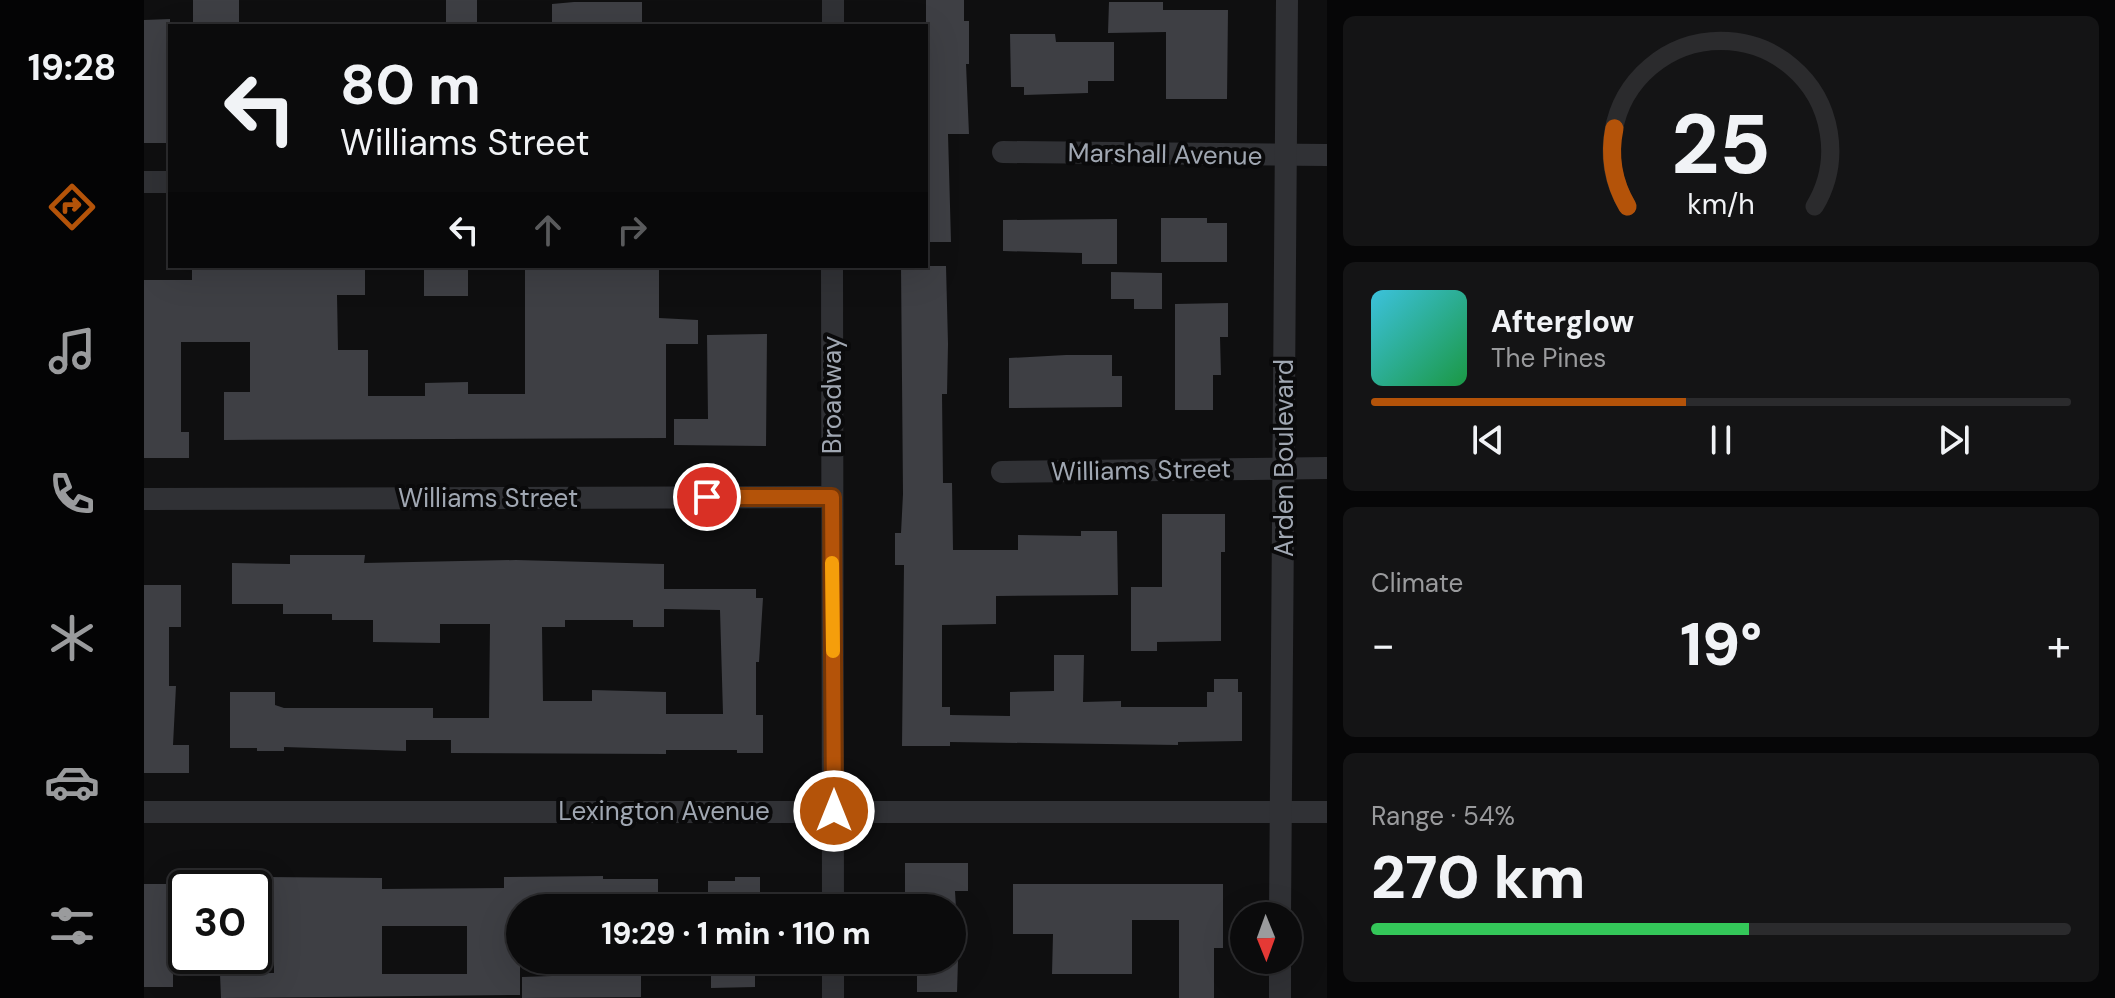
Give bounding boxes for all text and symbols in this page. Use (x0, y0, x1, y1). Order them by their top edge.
text: 19:28 (28, 44, 116, 91)
text: 80 m (340, 48, 481, 121)
icon: left (208, 56, 312, 160)
text: 25 (1671, 89, 1771, 198)
text: Williams Street (340, 119, 590, 166)
street label: Marshall Avenue (1067, 135, 1263, 173)
icon: directions (44, 179, 100, 235)
text: km/h (1687, 186, 1755, 223)
icon: left (442, 208, 486, 252)
icon: ahead (526, 208, 570, 252)
icon: right (610, 208, 654, 252)
text: Afterglow (1491, 302, 1634, 341)
icon: music (44, 323, 100, 379)
street label: Broadway (815, 336, 849, 454)
text: The Pines (1491, 341, 1606, 375)
street label: Arden Boulevard (1267, 359, 1301, 557)
icon: previous (1466, 418, 1510, 462)
icon: pause (1699, 418, 1743, 462)
icon: next (1932, 418, 1976, 462)
street label: Williams Street (1051, 451, 1231, 489)
pin (673, 463, 741, 531)
icon: phone (44, 466, 100, 522)
icon: arrive (685, 475, 729, 519)
street label: Williams Street (398, 481, 578, 515)
text: Climate (1371, 566, 1463, 600)
text: 19° (1680, 605, 1762, 684)
icon: climate (44, 610, 100, 666)
text: − (1371, 616, 1395, 674)
text: + (2047, 616, 2071, 674)
icon: car (44, 754, 100, 810)
position arrow (792, 769, 876, 853)
street label: Lexington Avenue (558, 794, 770, 828)
text: Range · 54% (1371, 799, 1515, 833)
text: 270 km (1371, 838, 1585, 917)
speed limit sign: 30 (168, 870, 272, 974)
icon: filters (44, 898, 100, 954)
north arrow (1230, 902, 1302, 974)
map controls (1230, 902, 1302, 974)
text: 19:29 · 1 min · 110 m (601, 914, 871, 953)

